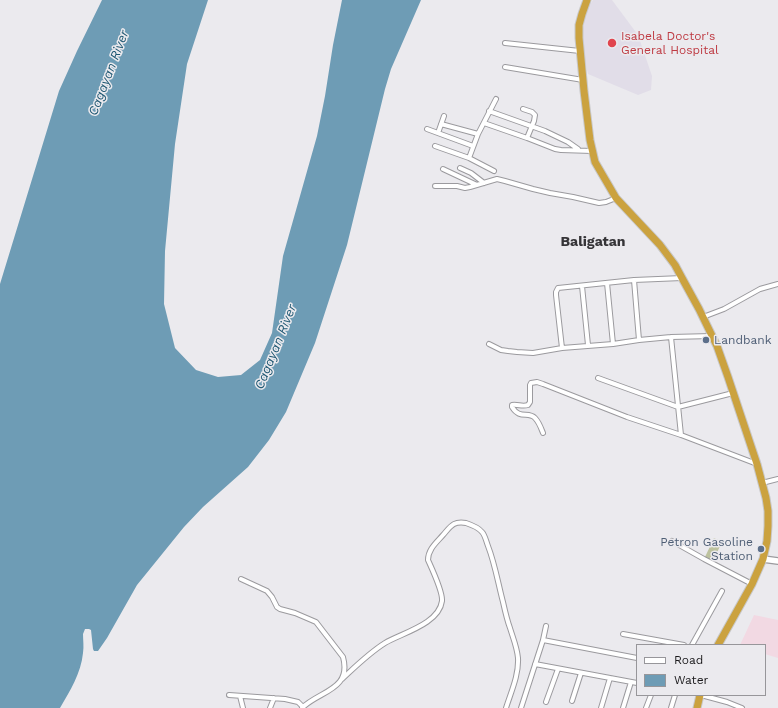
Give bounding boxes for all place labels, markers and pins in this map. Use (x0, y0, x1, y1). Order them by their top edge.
place label: Isabela Doctor's General Hospital (621, 29, 719, 57)
marker: Isabela Doctor's General Hospital (606, 37, 618, 49)
place label: Landbank (714, 333, 771, 347)
marker: Landbank (701, 335, 711, 345)
place label: Petron Gasoline Station (660, 535, 753, 563)
marker: Petron Gasoline Station (756, 544, 766, 554)

